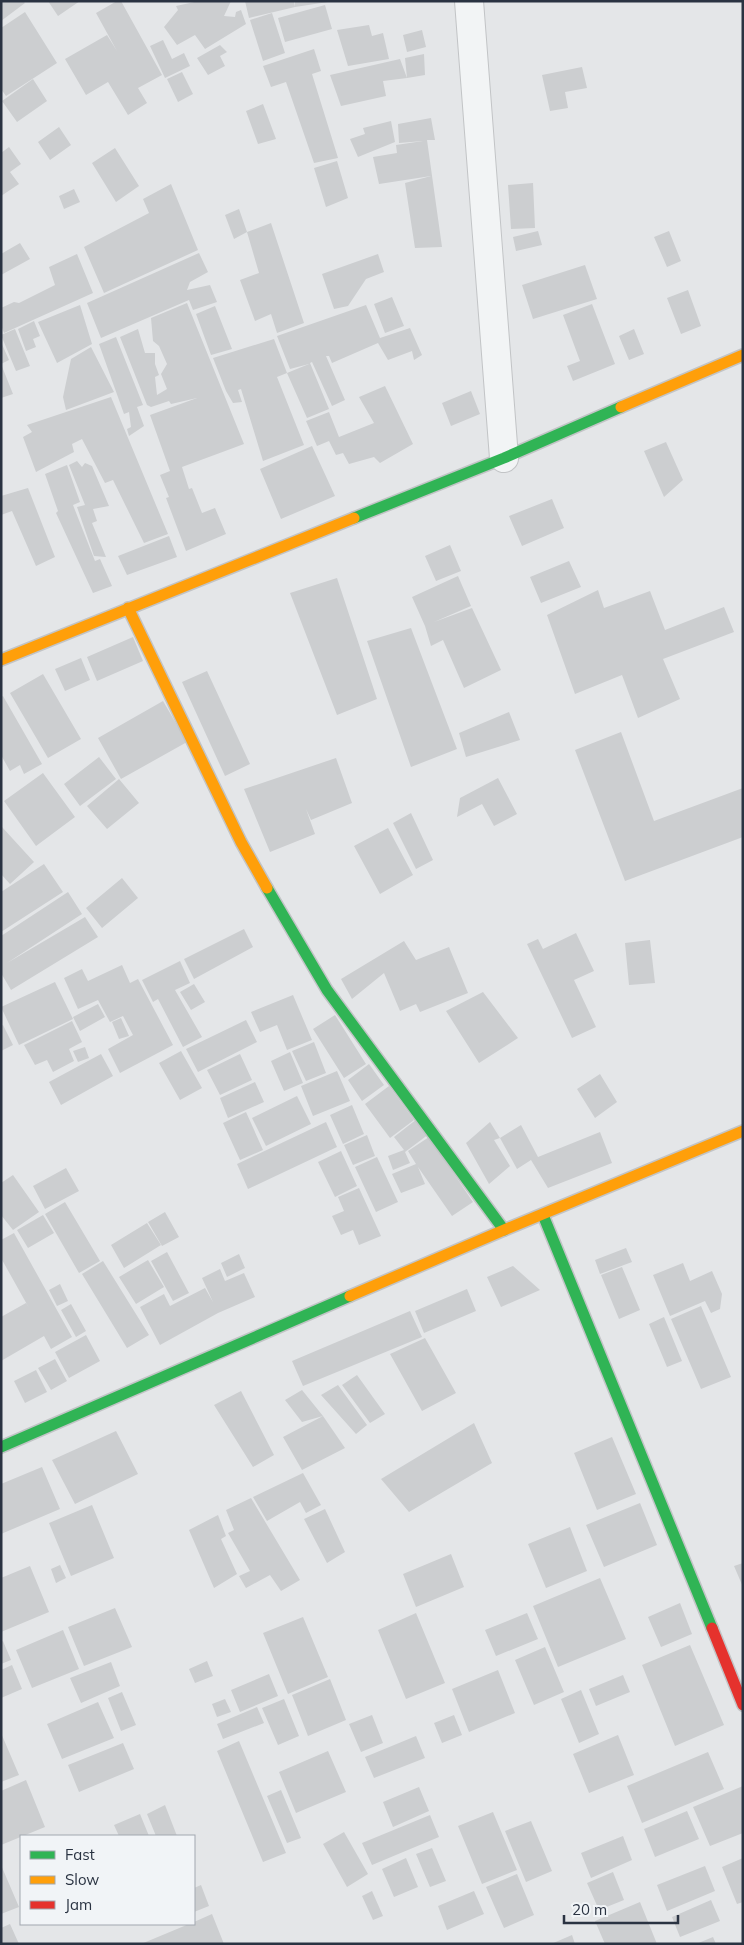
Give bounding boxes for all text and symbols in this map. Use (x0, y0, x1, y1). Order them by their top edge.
legend (20, 1835, 195, 1925)
text: Fast (65, 1845, 95, 1864)
text: Slow (65, 1870, 99, 1889)
scale bar (564, 1892, 678, 1924)
text: Jam (65, 1895, 92, 1914)
text: 20 m (572, 1900, 607, 1919)

